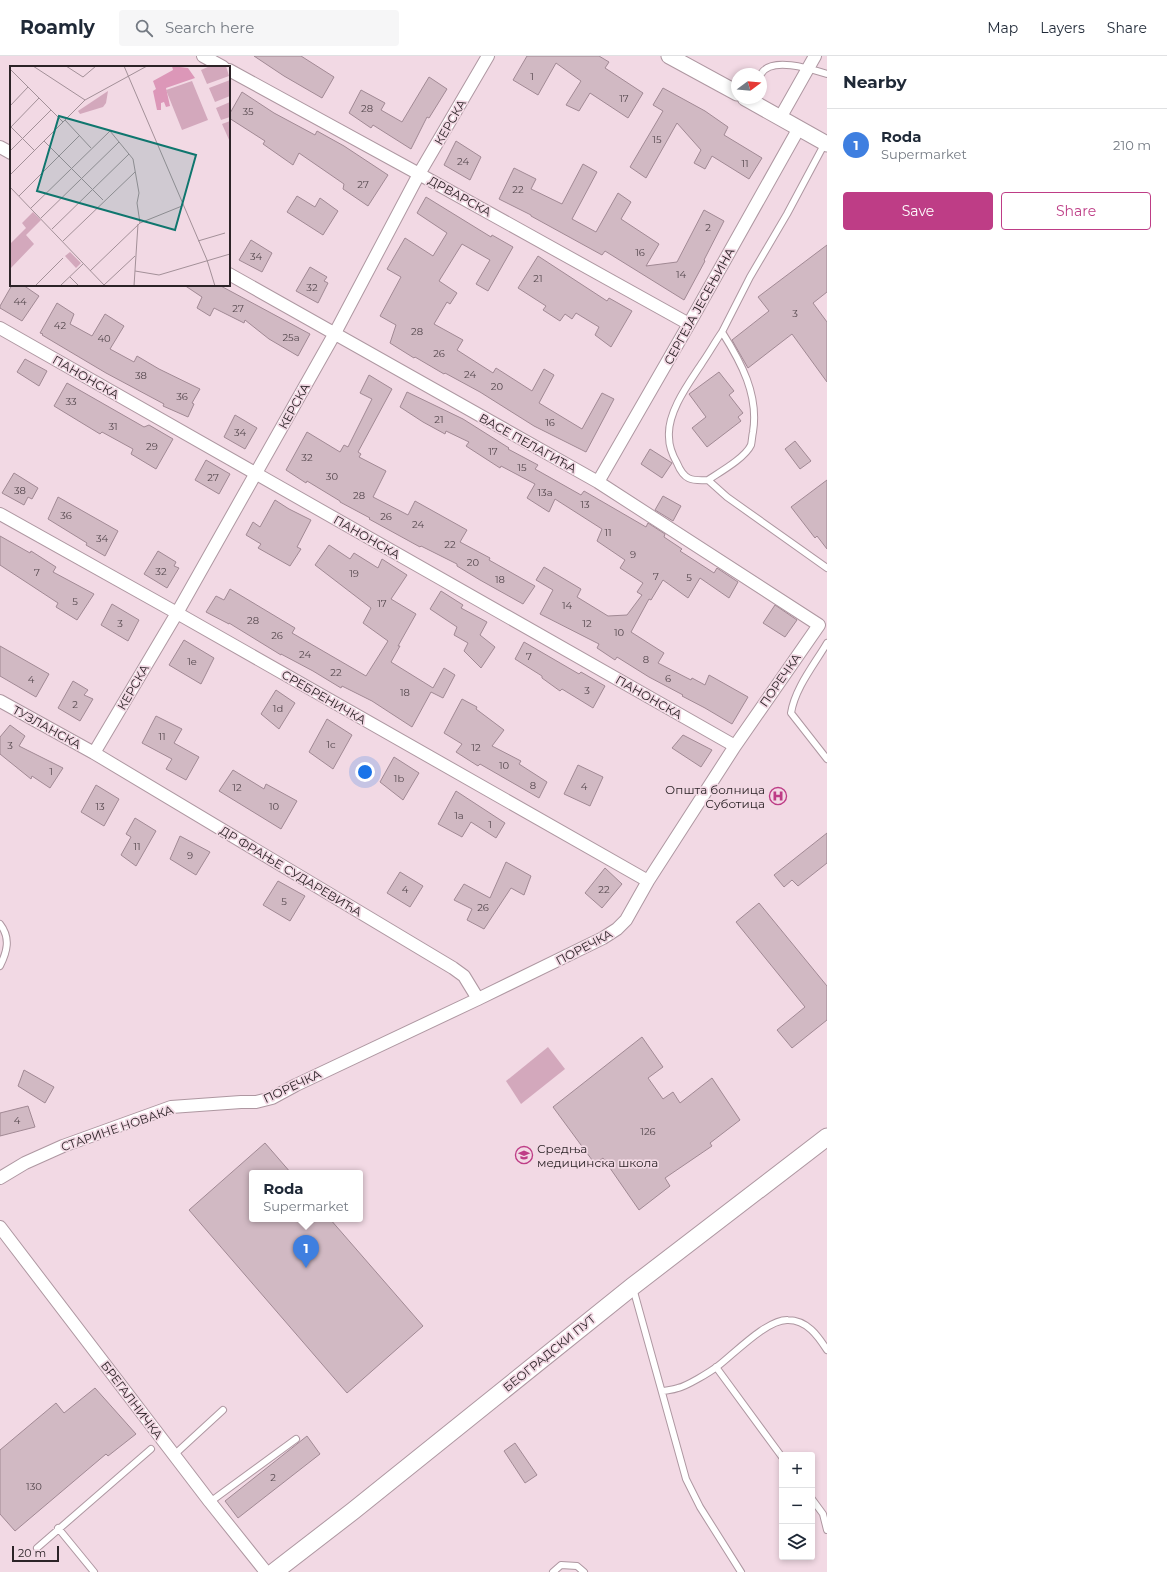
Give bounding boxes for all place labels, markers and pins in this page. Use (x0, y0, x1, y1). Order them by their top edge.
place label: Општа болница Суботица (665, 782, 765, 811)
hospital icon: Општа болница Суботица (768, 786, 788, 806)
place label: Средња медицинска школа (537, 1141, 658, 1170)
school or university icon: Средња медицинска школа (514, 1145, 534, 1165)
pin: 1 (293, 1235, 319, 1268)

